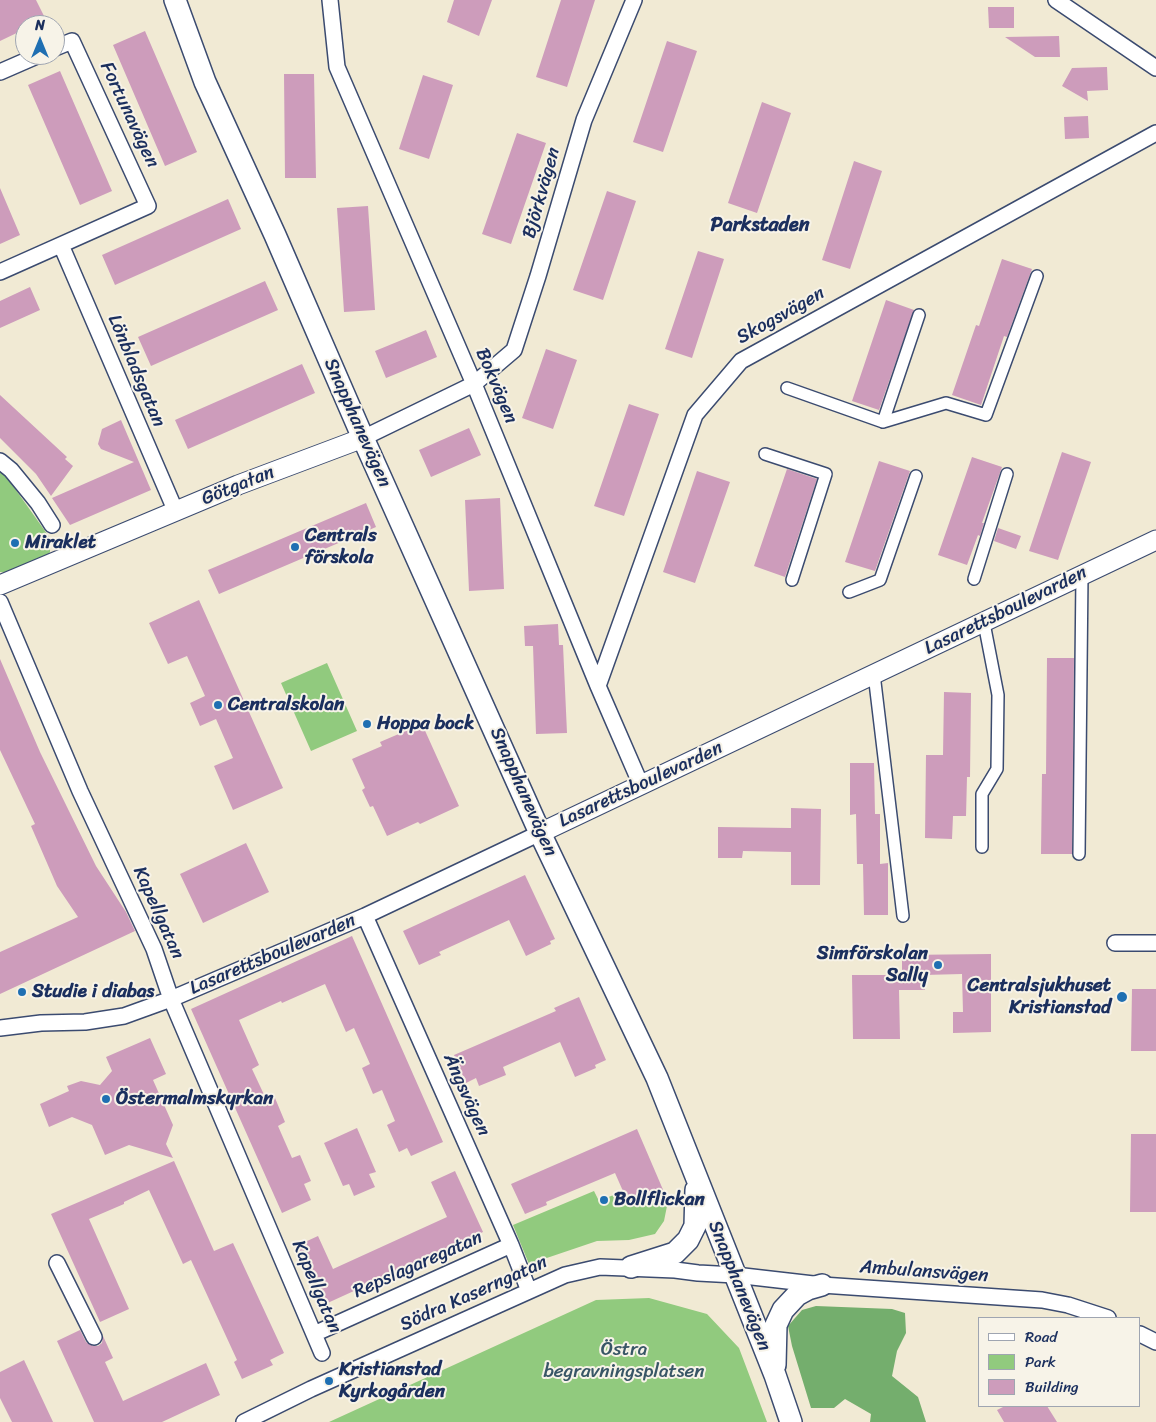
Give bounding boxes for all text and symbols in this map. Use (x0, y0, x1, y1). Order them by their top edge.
text: N (35, 13, 45, 38)
north arrow (15, 15, 65, 65)
street label: Fortunavägen (95, 58, 163, 172)
street label: Björkvägen (518, 145, 566, 241)
district label: Parkstaden (710, 214, 810, 238)
street label: Skogsvägen (733, 282, 829, 350)
street label: Lönbladsgatan (102, 311, 170, 431)
street label: Bokvägen (470, 345, 522, 427)
street label: Snapphanevägen (318, 355, 396, 491)
street label: Götgatan (198, 461, 278, 511)
place label: Centrals förskola (305, 525, 377, 569)
place label: Miraklet (25, 532, 96, 554)
marker: Miraklet (9, 537, 21, 549)
marker: Centrals förskola (289, 541, 301, 553)
street label: Lasarettsboulevarden (921, 562, 1091, 660)
place label: Centralskolan (228, 694, 344, 716)
marker: Centralskolan (212, 699, 224, 711)
place label: Hoppa bock (377, 713, 474, 735)
marker: Hoppa bock (361, 718, 373, 730)
street label: Snapphanevägen (484, 724, 562, 860)
street label: Lasarettsboulevarden (555, 737, 727, 833)
street label: Kapellgatan (127, 863, 189, 963)
street label: Lasarettsboulevarden (187, 910, 359, 1000)
place label: Simförskolan Sally (817, 943, 928, 987)
marker: Simförskolan Sally (932, 959, 944, 971)
place label: Centralsjukhuset Kristianstad (968, 975, 1111, 1019)
place label: Studie i diabas (32, 981, 154, 1003)
marker: Studie i diabas (16, 986, 28, 998)
marker: Centralsjukhuset Kristianstad (1115, 990, 1129, 1004)
street label: Ängsvägen (438, 1050, 494, 1140)
place label: Östermalmskyrkan (116, 1088, 273, 1110)
marker: Östermalmskyrkan (100, 1093, 112, 1105)
place label: Bollflickan (614, 1189, 705, 1211)
marker: Bollflickan (598, 1194, 610, 1206)
street label: Snapphanevägen (702, 1217, 776, 1355)
street label: Repslagaregatan (350, 1226, 486, 1304)
street label: Kapellgatan (286, 1237, 346, 1337)
street label: Södra Kaserngatan (397, 1251, 551, 1337)
street label: Ambulansvägen (859, 1256, 989, 1288)
legend (978, 1317, 1141, 1407)
text: Road (1025, 1324, 1057, 1350)
park label: Östra begravningsplatsen (543, 1339, 705, 1383)
text: Park (1025, 1349, 1056, 1375)
place label: Kristianstad Kyrkogården (339, 1359, 445, 1403)
text: Building (1025, 1374, 1079, 1400)
marker: Kristianstad Kyrkogården (323, 1375, 335, 1387)

